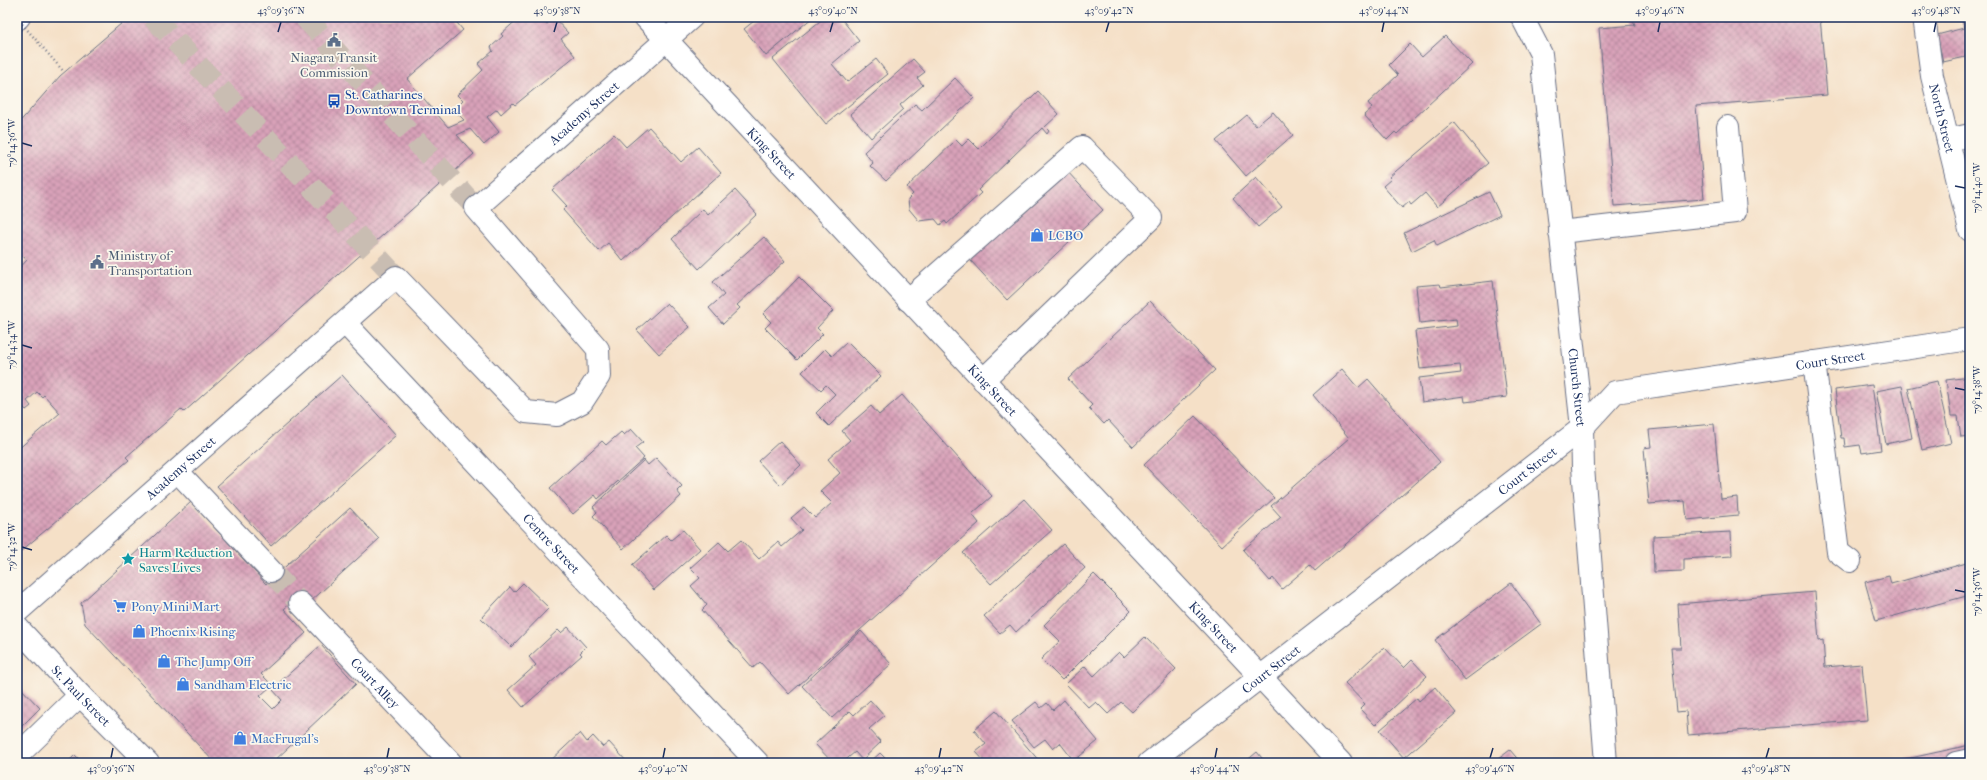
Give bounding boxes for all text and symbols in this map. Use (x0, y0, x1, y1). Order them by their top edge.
text: 43°09'36"N (257, 5, 305, 17)
text: 43°09'38"N (533, 5, 581, 17)
text: 43°09'40"N (808, 5, 858, 17)
text: 43°09'42"N (1084, 5, 1134, 17)
text: 43°09'44"N (1359, 5, 1409, 17)
text: 43°09'46"N (1635, 5, 1685, 17)
text: 43°09'48"N (1912, 5, 1961, 17)
public building icon: Niagara Transit Commission (326, 32, 342, 48)
place label: Niagara Transit Commission (290, 50, 378, 80)
street label: Academy Street (545, 78, 622, 149)
street label: North Street (1926, 82, 1958, 155)
place label: St. Catharines Downtown Terminal (345, 87, 461, 117)
bus stop icon: St. Catharines Downtown Terminal (326, 93, 342, 109)
text: 79°14'36"W (6, 118, 18, 167)
street label: King Street (744, 124, 799, 182)
text: 79°14'40"W (1971, 162, 1983, 213)
shop icon: LCBO (1029, 227, 1045, 243)
place label: LCBO (1048, 228, 1083, 243)
place label: Ministry of Transportation (108, 248, 192, 278)
public building icon: Ministry of Transportation (89, 254, 105, 270)
text: 79°14'34"W (6, 319, 18, 370)
street label: Church Street (1565, 347, 1589, 428)
street label: Court Street (1795, 348, 1866, 373)
street label: King Street (965, 361, 1020, 419)
text: 79°14'38"W (1971, 365, 1983, 414)
street label: Academy Street (142, 433, 219, 503)
street label: Court Street (1495, 443, 1560, 498)
street label: Centre Street (520, 511, 583, 577)
text: 79°14'32"W (6, 522, 18, 571)
place label: Harm Reduction Saves Lives (139, 545, 233, 575)
place icon: Harm Reduction Saves Lives (120, 551, 136, 567)
text: 79°14'36"W (1971, 567, 1983, 616)
supermarket icon: Pony Mini Mart (112, 598, 128, 614)
street label: King Street (1186, 598, 1241, 656)
place label: Pony Mini Mart (131, 599, 220, 614)
shop icon: Phoenix Rising (131, 623, 147, 639)
place label: Phoenix Rising (150, 624, 237, 639)
street label: Court Street (1239, 642, 1304, 697)
shop icon: The Jump Off (156, 653, 172, 669)
place label: The Jump Off (175, 654, 254, 669)
street label: Court Alley (348, 655, 403, 713)
street label: St. Paul Street (48, 662, 114, 730)
shop icon: Sandham Electric (175, 676, 191, 692)
place label: Sandham Electric (194, 677, 292, 692)
shop icon: MacFrugal's (232, 730, 248, 746)
place label: MacFrugal's (251, 731, 319, 746)
text: 43°09'36"N (87, 763, 135, 775)
text: 43°09'38"N (363, 763, 411, 775)
text: 43°09'40"N (638, 763, 688, 775)
text: 43°09'42"N (914, 763, 964, 775)
text: 43°09'44"N (1190, 763, 1240, 775)
text: 43°09'46"N (1465, 763, 1515, 775)
text: 43°09'48"N (1742, 763, 1791, 775)

